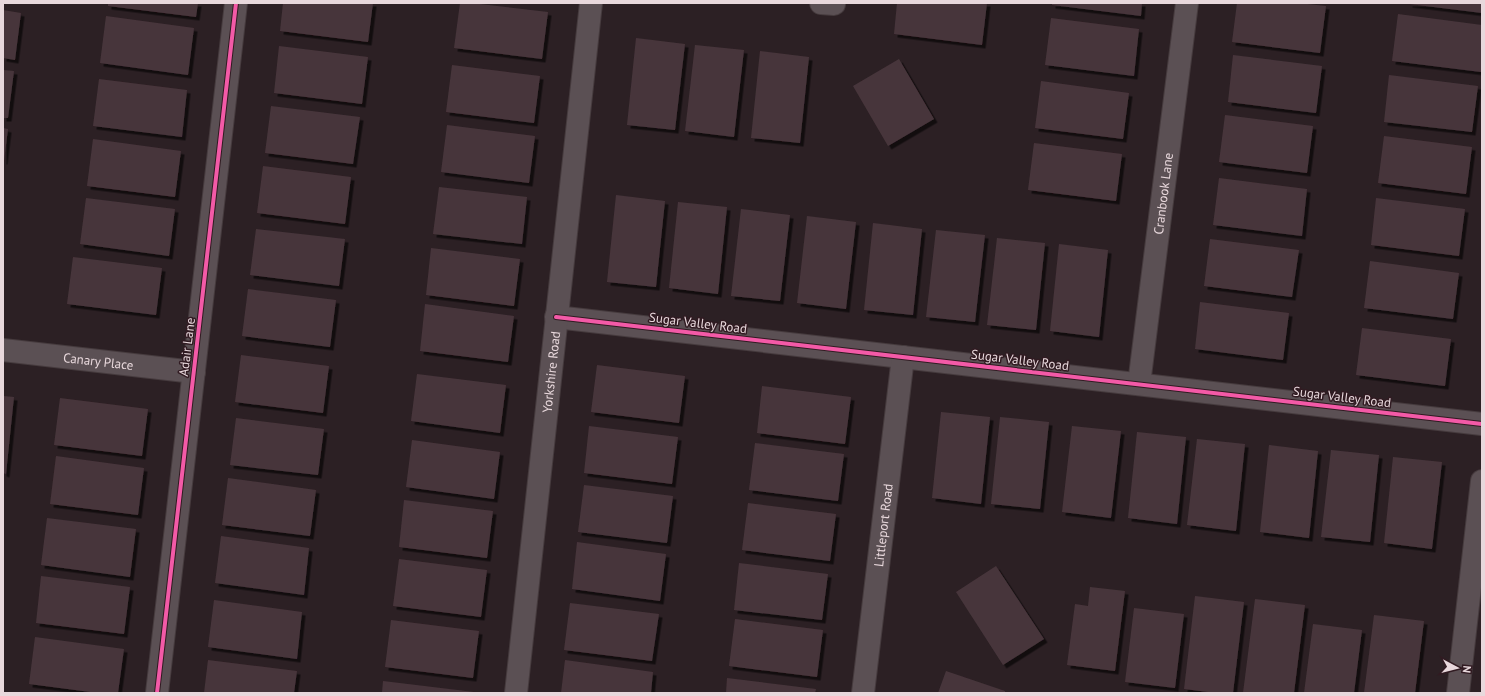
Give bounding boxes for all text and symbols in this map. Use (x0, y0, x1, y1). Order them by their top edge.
street label: Cranbook Lane (1149, 152, 1177, 235)
street label: Sugar Valley Road (648, 309, 748, 337)
street label: Adair Lane (175, 317, 199, 377)
street label: Yorkshire Road (538, 330, 564, 414)
street label: Sugar Valley Road (970, 346, 1070, 374)
street label: Canary Place (62, 349, 134, 373)
street label: Sugar Valley Road (1292, 383, 1392, 411)
street label: Littleport Road (870, 483, 896, 568)
north arrow (1437, 648, 1477, 688)
text: N (1460, 665, 1474, 674)

